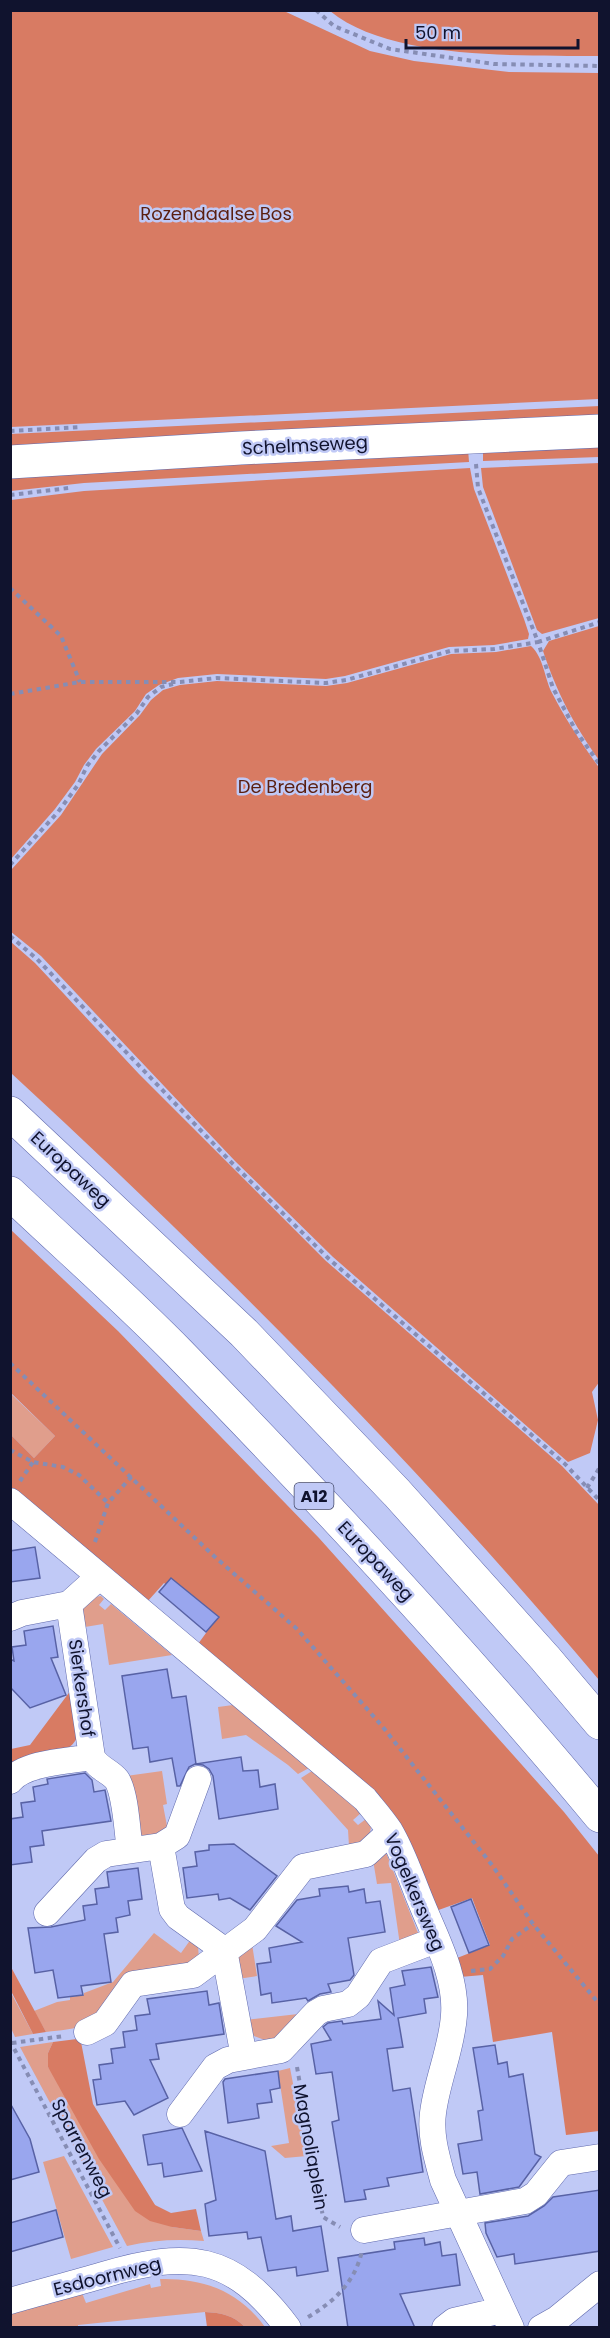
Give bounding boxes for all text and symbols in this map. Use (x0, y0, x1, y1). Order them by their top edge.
scale bar (406, 12, 578, 50)
text: 50 m (415, 20, 461, 45)
park label: Rozendaalse Bos (140, 201, 292, 226)
street label: Schelmseweg (242, 429, 368, 461)
park label: De Bredenberg (238, 774, 372, 799)
street label: Europaweg (25, 1125, 117, 1213)
road number: A12 (294, 1483, 334, 1509)
street label: Europaweg (332, 1515, 420, 1607)
street label: Sierkershof (63, 1638, 101, 1739)
street label: Vogelkersweg (379, 1829, 451, 1955)
street label: Magnoliaplein (288, 2082, 334, 2212)
street label: Sparrenweg (45, 2094, 119, 2202)
street label: Esdoornweg (51, 2251, 163, 2301)

